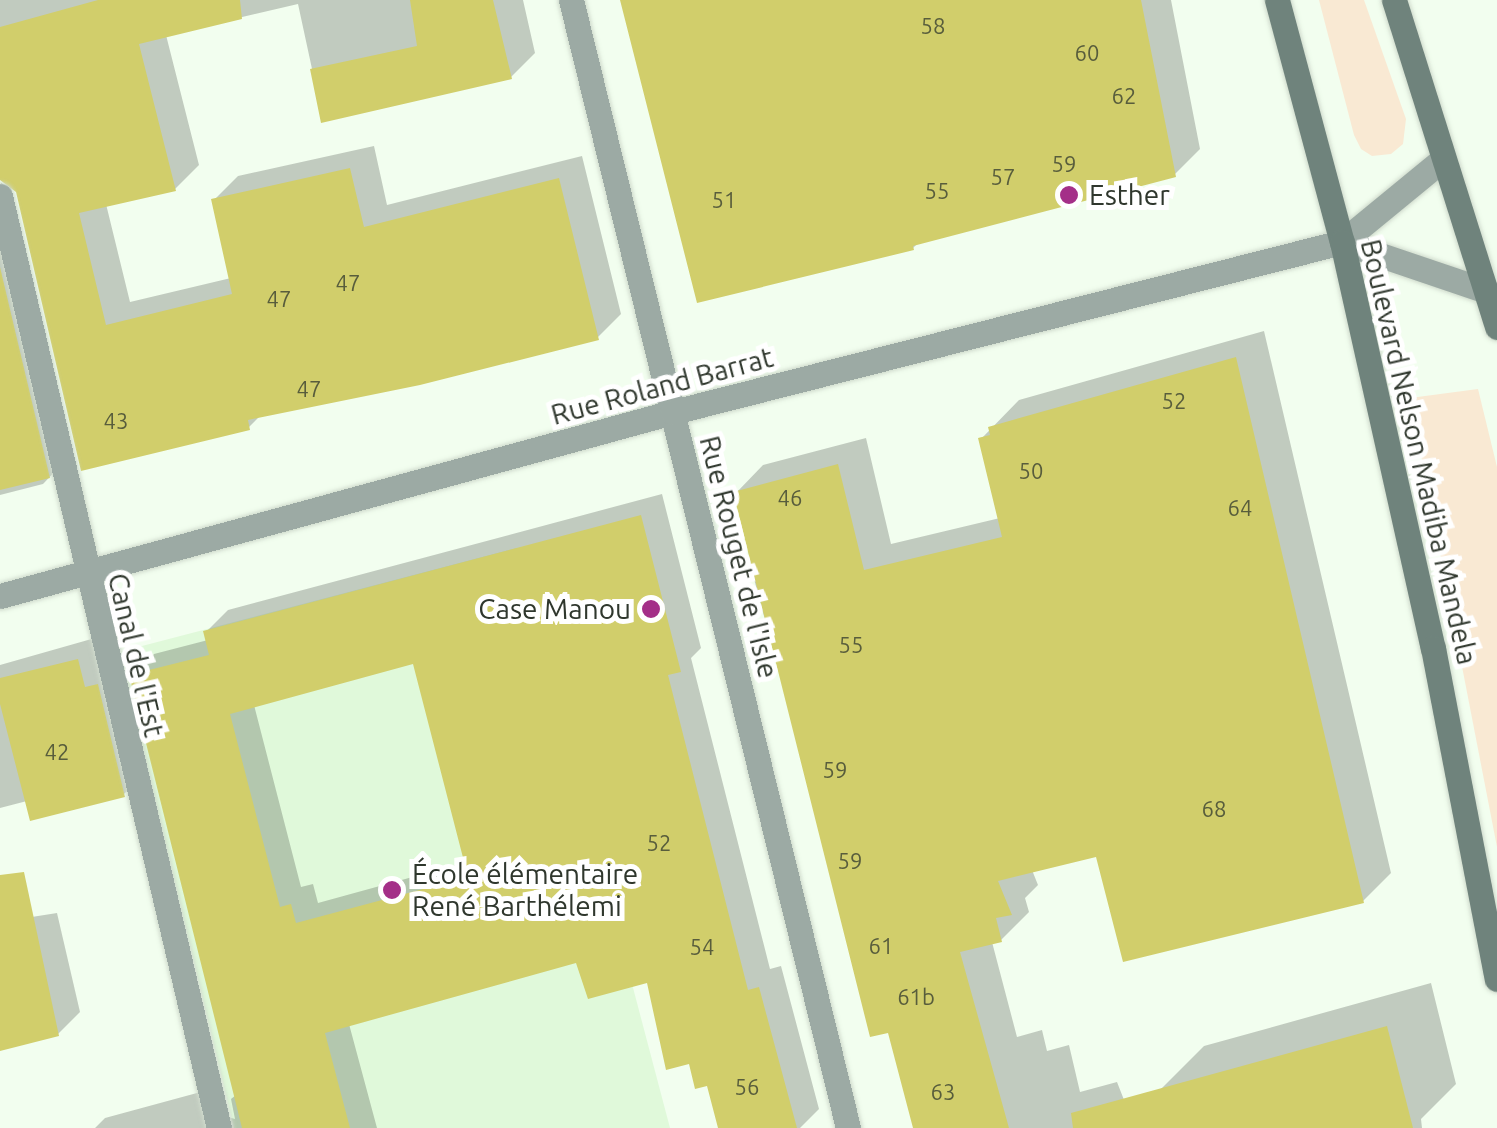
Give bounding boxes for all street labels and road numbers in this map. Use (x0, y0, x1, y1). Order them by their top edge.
street label: Boulevard Nelson Madiba Mandela (1354, 236, 1484, 668)
street label: Rue Roland Barrat (547, 340, 777, 432)
street label: Rue Rouget de l'Isle (693, 432, 785, 682)
street label: Canal de l'Est (101, 570, 171, 740)

